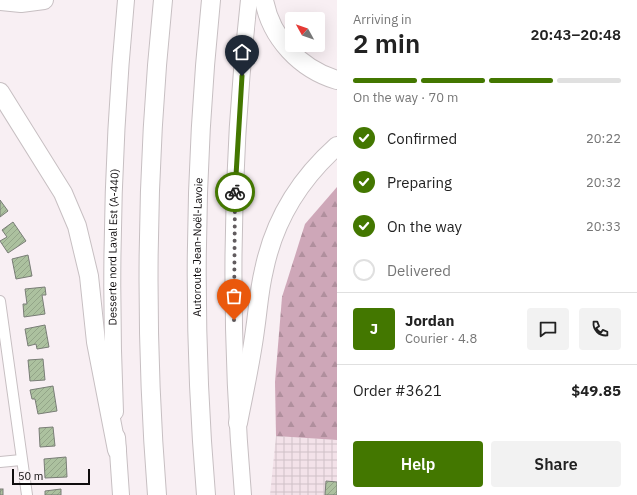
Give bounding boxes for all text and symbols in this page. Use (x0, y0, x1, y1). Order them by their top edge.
text: Arriving in (353, 11, 412, 28)
north arrow (285, 12, 325, 52)
map controls (285, 12, 325, 52)
text: 20:43–20:48 (531, 25, 621, 44)
text: 2 min (353, 26, 420, 60)
pin (225, 35, 259, 76)
icon: home (231, 41, 253, 63)
text: On the way · 70 m (353, 89, 458, 106)
icon: check (353, 127, 375, 149)
text: Confirmed (387, 129, 457, 148)
text: 20:22 (586, 130, 621, 147)
street label: Desserte nord Laval Est (A-440) (105, 168, 122, 326)
icon: check (353, 171, 375, 193)
courier (215, 172, 255, 212)
text: Preparing (387, 173, 452, 192)
text: 20:32 (586, 174, 621, 191)
street label: Autoroute Jean-Noël-Lavoie (190, 177, 206, 317)
icon: bike (224, 181, 246, 203)
icon: check (353, 215, 375, 237)
text: On the way (387, 217, 462, 236)
text: 20:33 (586, 218, 621, 235)
text: Delivered (387, 261, 451, 280)
pin (217, 279, 251, 320)
icon: bag (223, 285, 245, 307)
button: chat (527, 308, 569, 350)
button: phone (579, 308, 621, 350)
text: Jordan (405, 311, 454, 330)
text: J (370, 319, 378, 338)
text: Courier · 4.8 (405, 330, 477, 347)
text: Order #3621 (353, 381, 442, 400)
text: $49.85 (571, 381, 621, 400)
button: Help (353, 441, 483, 487)
button: Share (491, 441, 621, 487)
scale bar (12, 467, 90, 486)
text: 50 m (18, 469, 43, 483)

